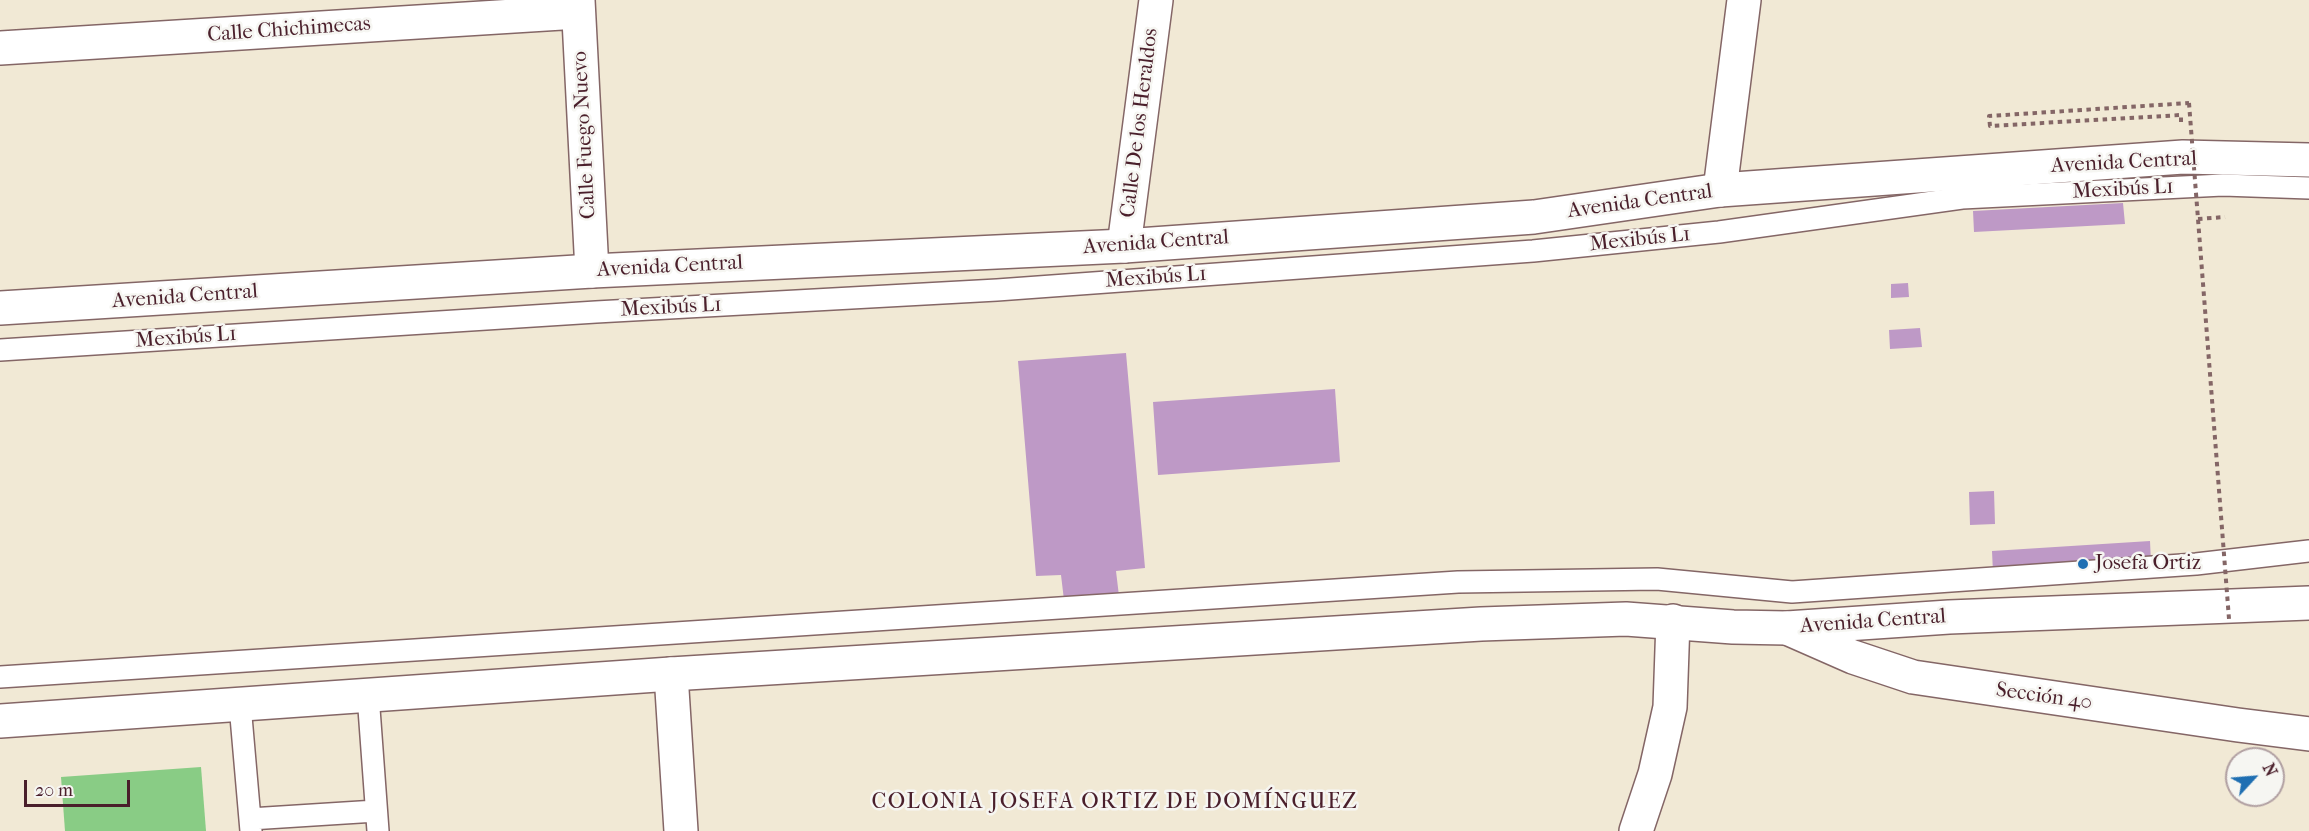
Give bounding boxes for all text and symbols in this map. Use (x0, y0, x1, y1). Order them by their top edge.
street label: Calle Chichimecas (206, 12, 372, 48)
street label: Calle De los Heraldos (1116, 27, 1164, 219)
street label: Calle Fuego Nuevo (568, 50, 602, 220)
street label: Avenida Central (2050, 147, 2198, 179)
street label: Mexibús L1 (2072, 175, 2174, 205)
street label: Avenida Central (1566, 179, 1714, 225)
street label: Mexibús L1 (1588, 222, 1692, 258)
street label: Avenida Central (1082, 225, 1230, 261)
street label: Avenida Central (596, 251, 744, 283)
street label: Mexibús L1 (1105, 262, 1207, 294)
street label: Avenida Central (111, 279, 259, 315)
street label: Mexibús L1 (620, 293, 722, 323)
street label: Mexibús L1 (135, 322, 237, 354)
place label: Josefa Ortiz (2095, 551, 2201, 577)
marker: Josefa Ortiz (2076, 557, 2090, 571)
street label: Avenida Central (1799, 604, 1947, 640)
street label: Sección 40 (1994, 678, 2094, 716)
north arrow (2225, 747, 2285, 807)
text: N (2259, 760, 2281, 779)
scale bar (27, 768, 134, 806)
text: 20 m (35, 780, 73, 801)
district label: COLONIA JOSEFA ORTIZ DE DOMÍNGUEZ (872, 790, 1358, 816)

